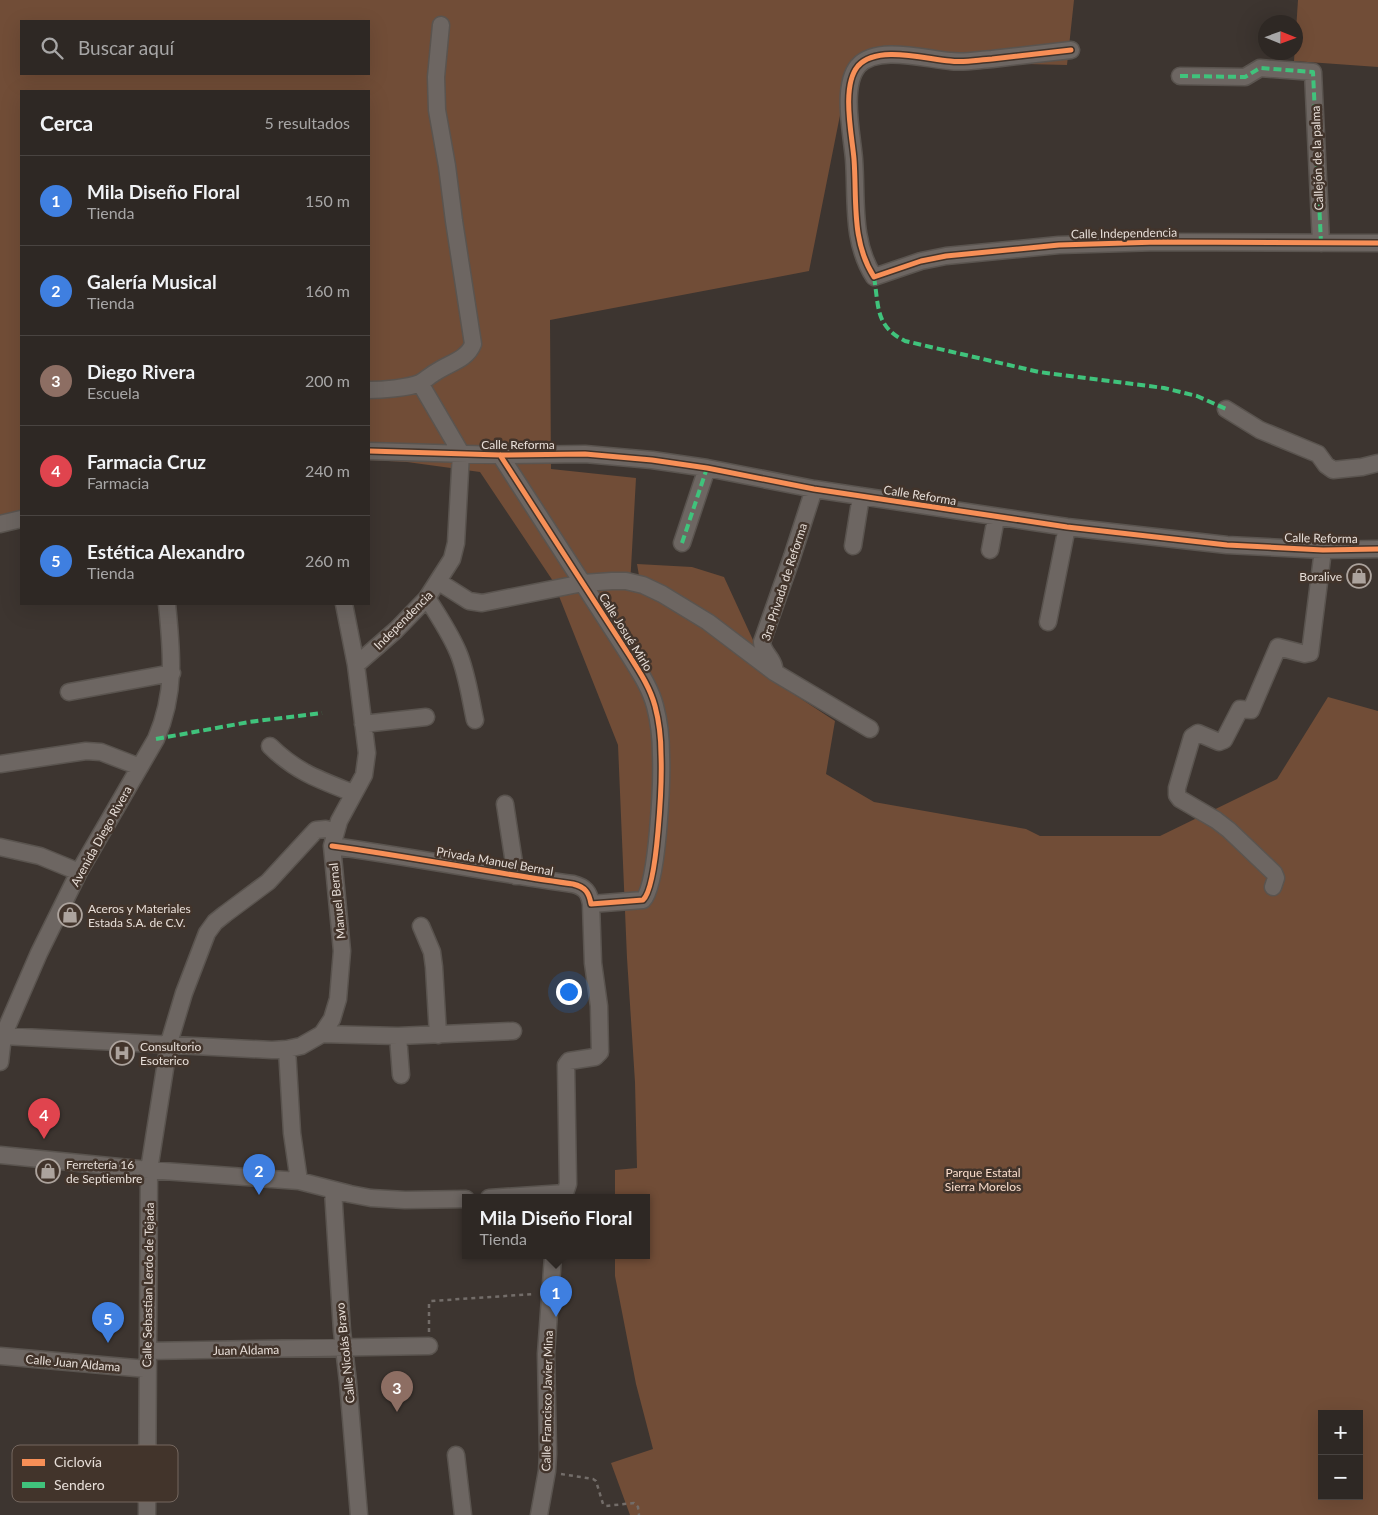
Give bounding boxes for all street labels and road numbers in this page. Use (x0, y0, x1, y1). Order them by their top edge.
street label: Callejón de la palma (1308, 105, 1326, 211)
street label: Calle Independencia (1071, 225, 1177, 241)
street label: Calle Reforma (481, 437, 555, 452)
street label: Calle Reforma (883, 482, 957, 508)
street label: 3ra Privada de Reforma (758, 521, 810, 643)
street label: Calle Reforma (1284, 530, 1358, 546)
street label: Independencia (370, 587, 436, 653)
street label: Calle Josué Mirlo (596, 590, 656, 674)
street label: Avenida Diego Rivera (67, 783, 135, 889)
street label: Privada Manuel Bernal (435, 843, 555, 879)
street label: Manuel Bernal (326, 862, 348, 940)
street label: Calle Sebastian Lerdo de Tejada (139, 1202, 157, 1368)
street label: Calle Nicolás Bravo (332, 1302, 358, 1404)
street label: Calle Francisco Javier Mina (538, 1330, 556, 1472)
street label: Juan Aldama (213, 1342, 279, 1358)
street label: Calle Juan Aldama (25, 1351, 121, 1375)

